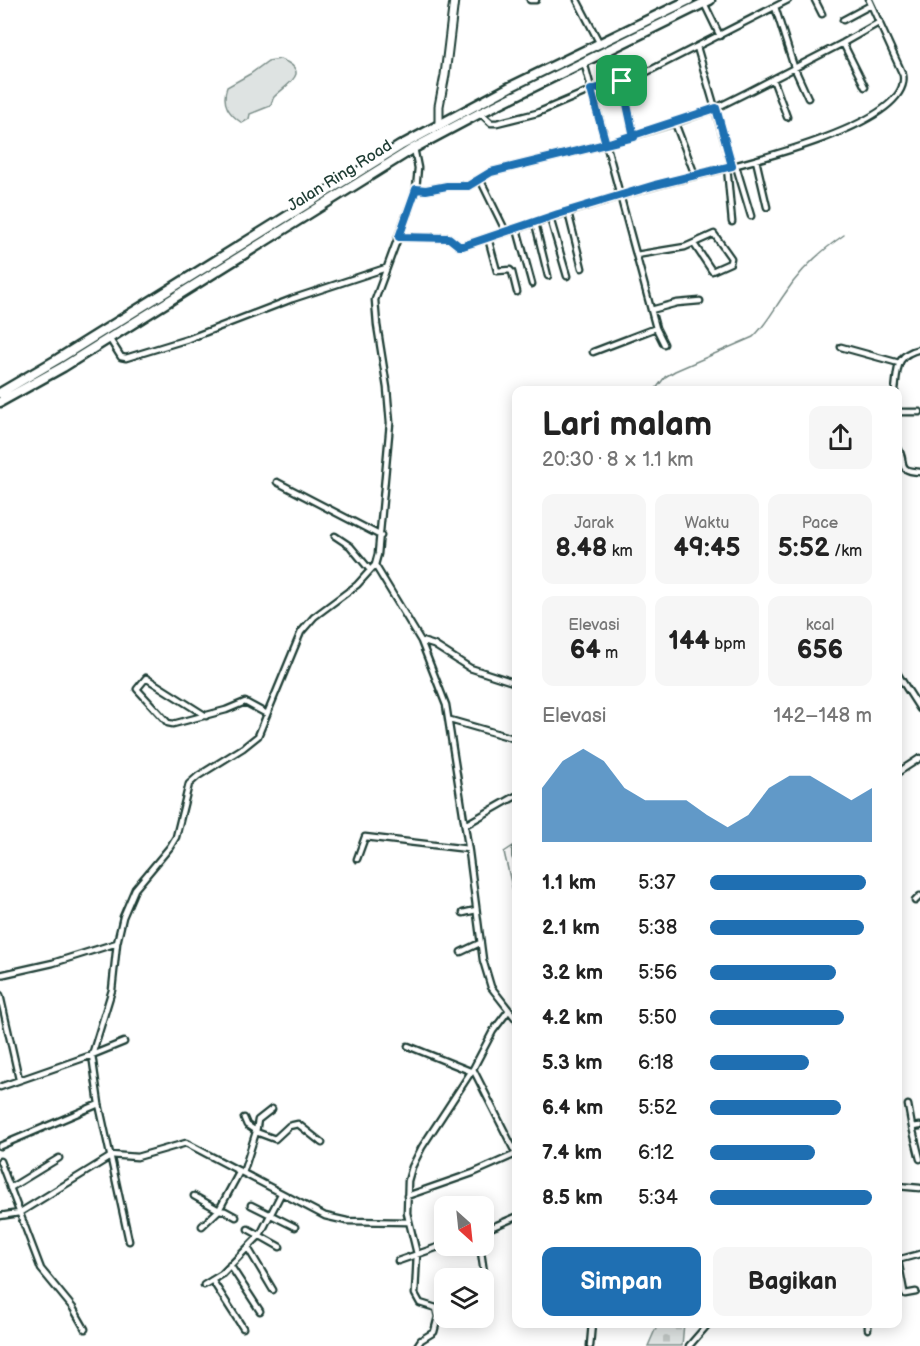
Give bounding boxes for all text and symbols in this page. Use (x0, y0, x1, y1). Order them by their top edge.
pin (596, 55, 647, 106)
icon: arrive (605, 64, 638, 97)
street label: Jalan Ring Road (284, 136, 396, 216)
text: Lari malam (542, 405, 712, 445)
button: share (809, 406, 872, 469)
text: 20:30 · 8 × 1.1 km (542, 448, 694, 472)
text: Jarak (574, 514, 614, 533)
text: Waktu (685, 514, 729, 533)
text: Pace (802, 514, 838, 533)
text: 8.48 (555, 533, 607, 564)
text: 49:45 (673, 533, 741, 564)
text: 5:52 (778, 533, 830, 564)
text: km (607, 542, 633, 561)
text: /km (830, 542, 862, 561)
text: Elevasi (568, 616, 620, 635)
text: kcal (806, 616, 834, 635)
text: 144 (668, 626, 710, 657)
text: 64 (570, 635, 601, 666)
text: bpm (710, 635, 746, 654)
text: 656 (797, 635, 843, 666)
text: m (601, 644, 618, 663)
text: Elevasi (542, 704, 607, 728)
text: 142–148 m (774, 704, 872, 728)
text: 1.1 km (542, 871, 596, 895)
text: 5:37 (638, 871, 676, 895)
text: 2.1 km (542, 916, 600, 940)
text: 5:38 (638, 916, 677, 940)
text: 3.2 km (542, 961, 603, 985)
text: 5:56 (638, 961, 677, 985)
text: 4.2 km (542, 1006, 603, 1030)
text: 5:50 (638, 1006, 677, 1030)
text: 5.3 km (542, 1051, 603, 1075)
text: 6:18 (638, 1051, 674, 1075)
text: 6.4 km (542, 1096, 603, 1120)
text: 5:52 (638, 1096, 677, 1120)
text: 7.4 km (542, 1141, 602, 1165)
text: 6:12 (638, 1141, 674, 1165)
text: 8.5 km (542, 1186, 603, 1210)
text: 5:34 (638, 1186, 678, 1210)
north arrow (434, 1196, 494, 1256)
map controls (434, 1196, 494, 1328)
button: Simpan (542, 1247, 701, 1316)
button: Bagikan (713, 1247, 872, 1316)
button: layers (434, 1268, 494, 1328)

